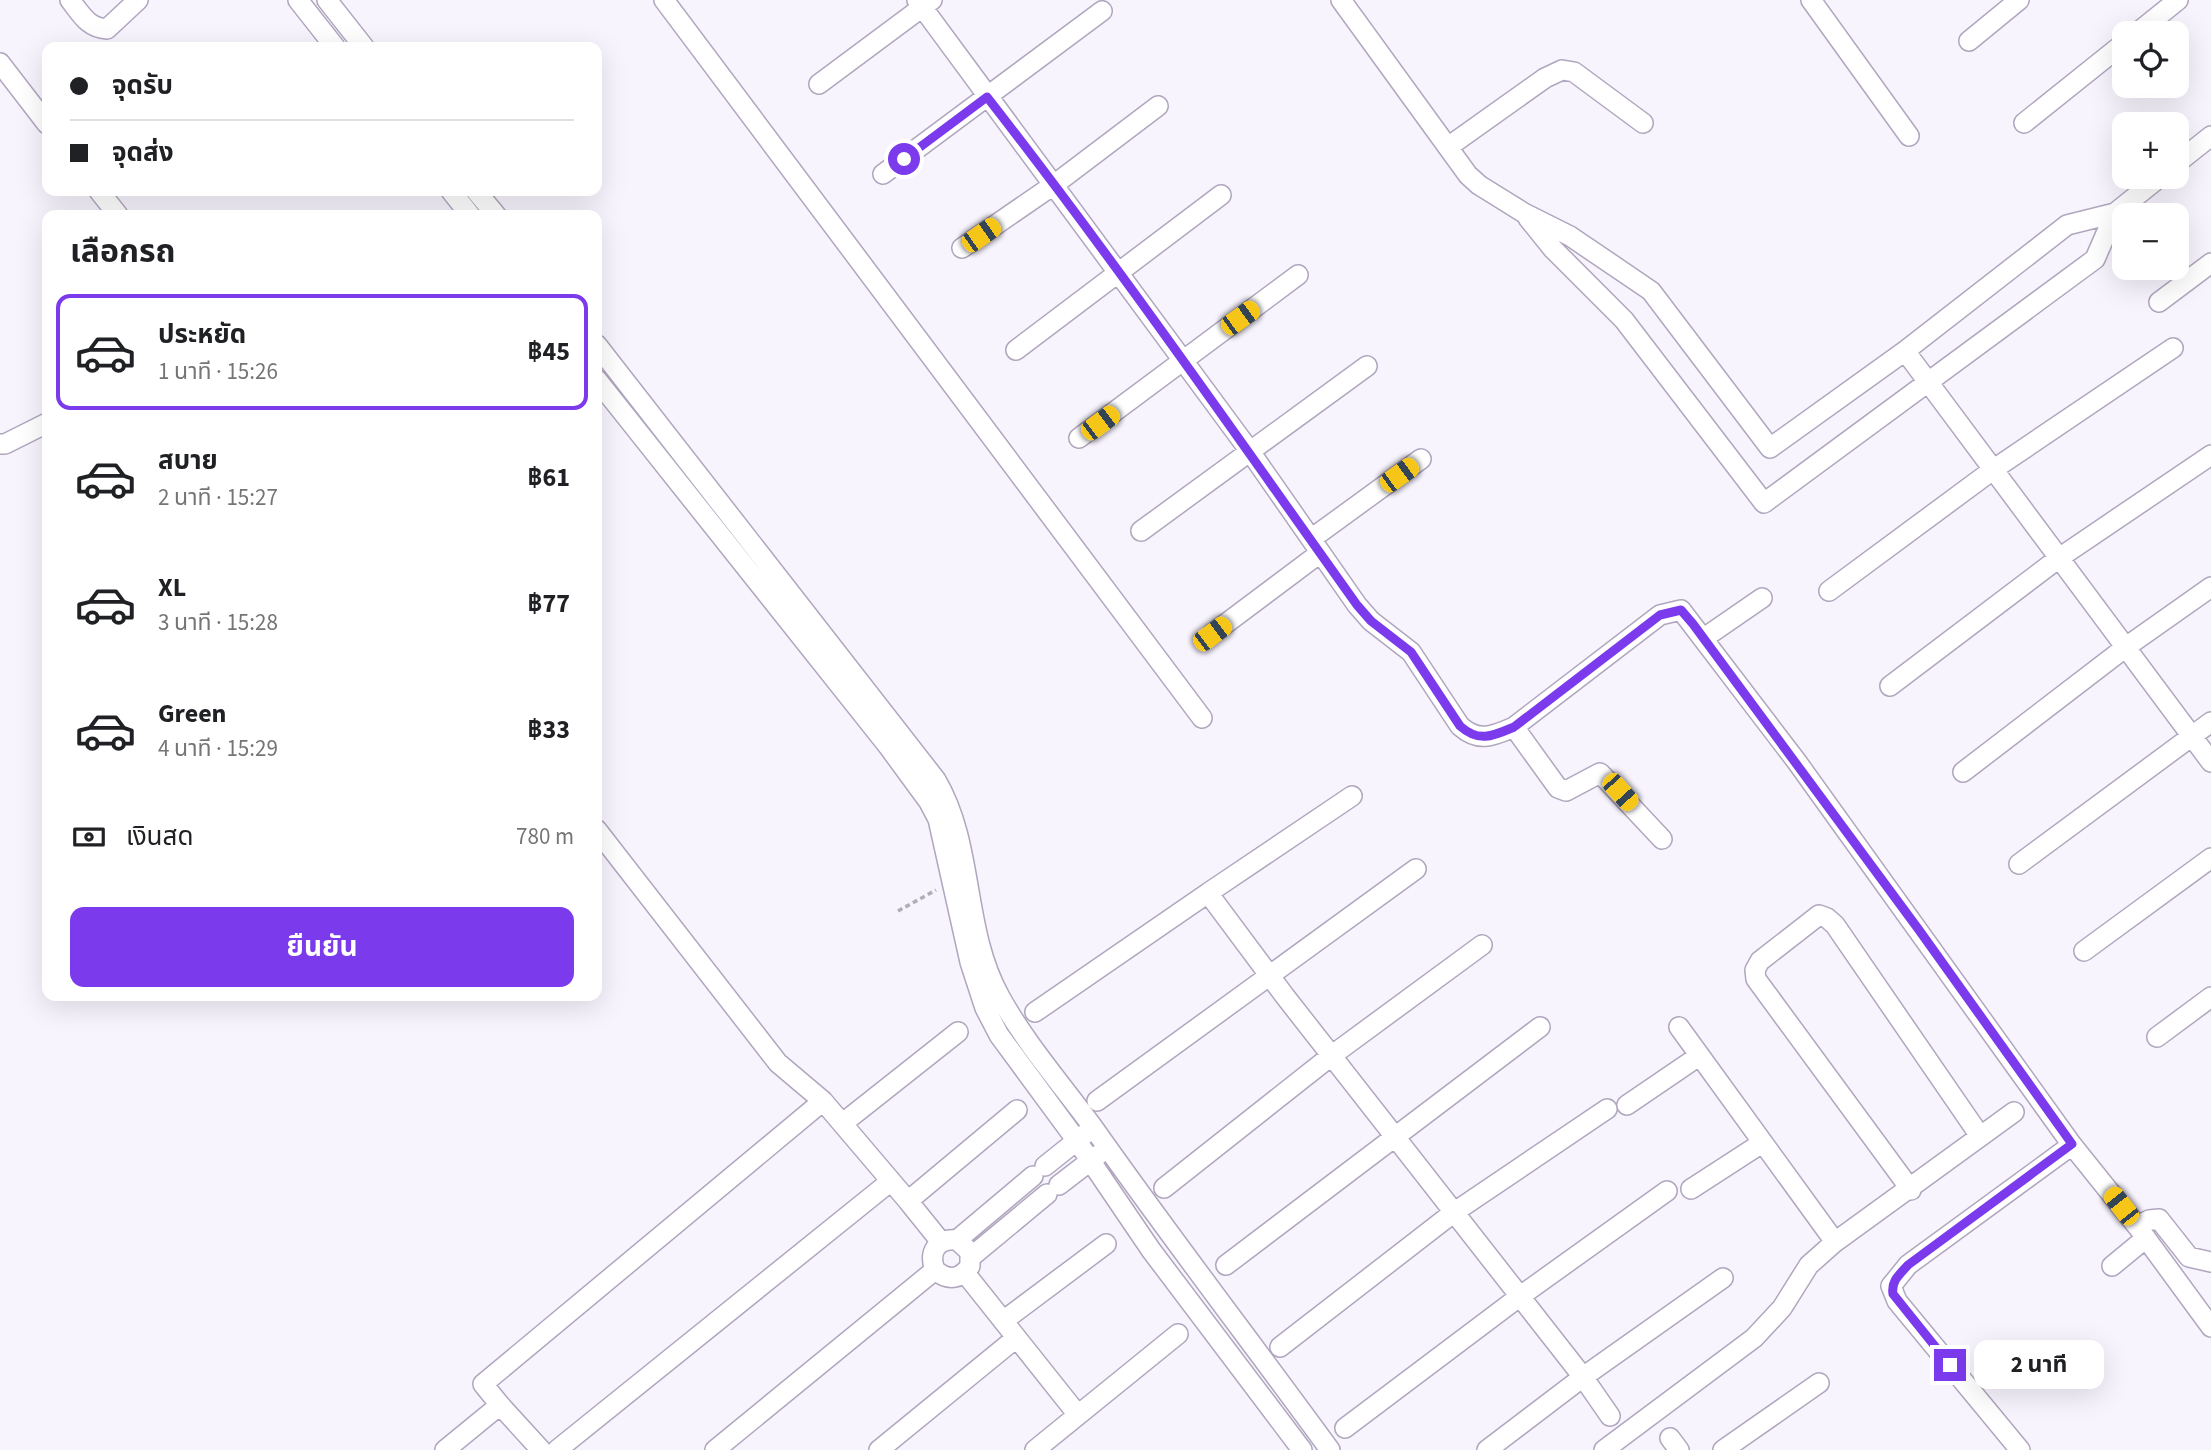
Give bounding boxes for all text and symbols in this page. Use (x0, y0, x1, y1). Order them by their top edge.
map controls (2112, 21, 2189, 280)
button: locate (2112, 21, 2189, 98)
text: จุดรับ (112, 67, 173, 104)
button: + (2112, 112, 2189, 189)
text: จุดส่ง (112, 134, 174, 171)
route start (888, 143, 920, 175)
button: − (2112, 203, 2189, 280)
car (958, 214, 1005, 256)
text: เลือกรถ (70, 229, 175, 275)
car (1217, 297, 1264, 339)
text: ประหยัด (158, 316, 246, 353)
icon: car (74, 321, 137, 384)
text: ฿45 (527, 333, 570, 370)
text: 1 นาที · 15:26 (158, 355, 278, 388)
car (1077, 402, 1124, 444)
text: สบาย (158, 442, 218, 479)
icon: car (74, 447, 137, 510)
car (1376, 454, 1423, 496)
text: ฿61 (527, 459, 570, 496)
text: 2 นาที · 15:27 (158, 481, 278, 514)
text: XL (158, 569, 186, 606)
icon: car (74, 573, 137, 636)
text: ฿77 (527, 585, 570, 622)
text: 3 นาที · 15:28 (158, 606, 278, 639)
car (1189, 613, 1236, 655)
text: Green (158, 695, 226, 732)
icon: car (74, 699, 137, 762)
text: ฿33 (527, 711, 570, 748)
text: 4 นาที · 15:29 (158, 732, 278, 765)
car (1599, 769, 1642, 815)
icon: cash (70, 818, 108, 856)
text: เงินสด (126, 818, 193, 855)
text: 780 m (516, 820, 574, 853)
button: ยืนยัน (70, 907, 574, 987)
car (2100, 1183, 2143, 1229)
callout: 2 นาที (1974, 1340, 2104, 1390)
text: 2 นาที (2011, 1348, 2067, 1381)
route end (1934, 1349, 1966, 1381)

